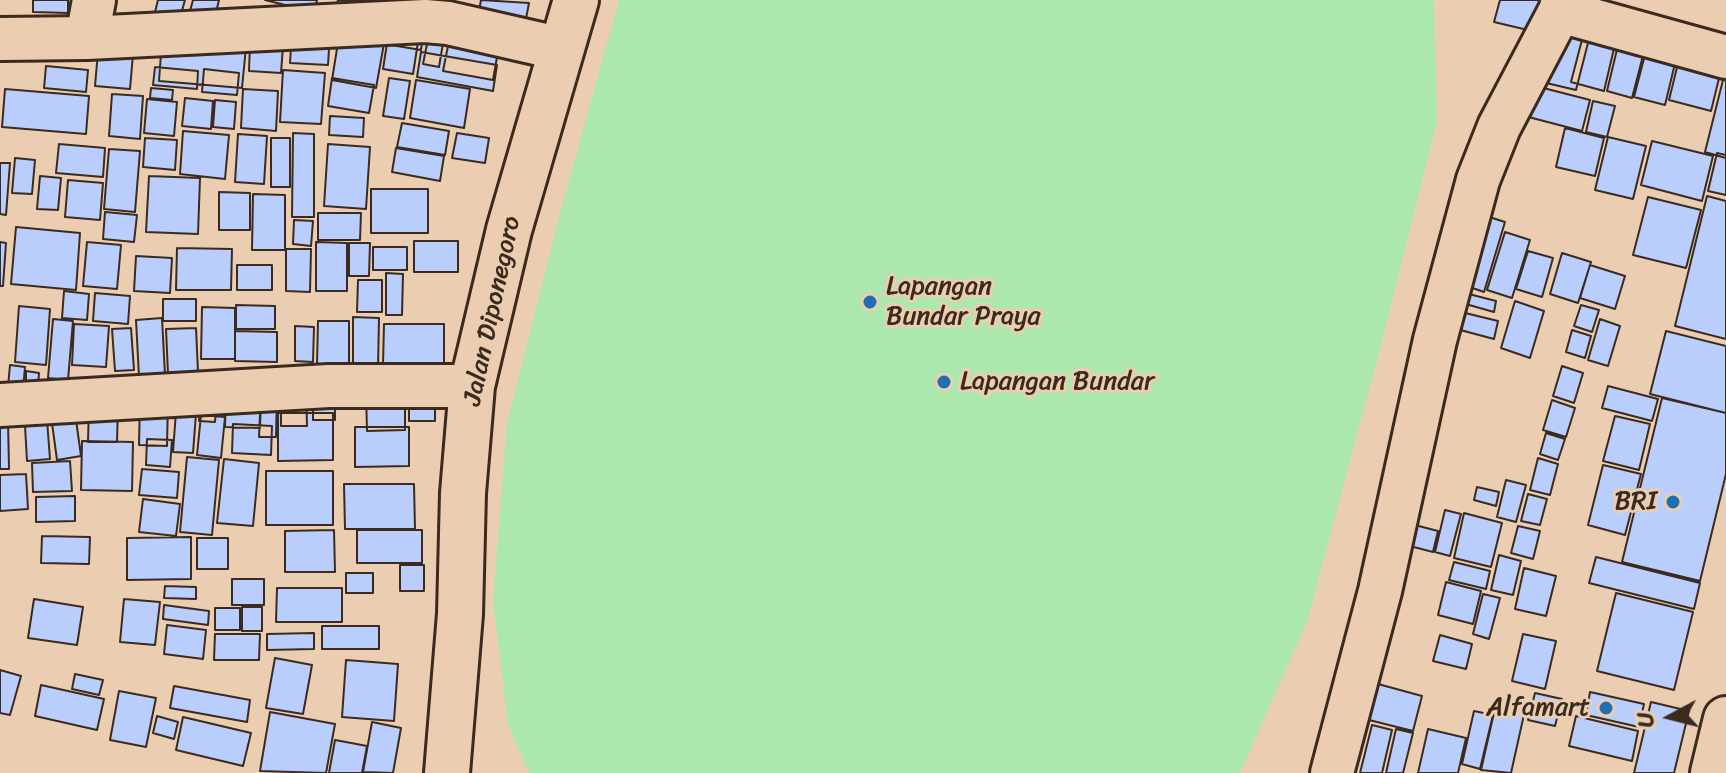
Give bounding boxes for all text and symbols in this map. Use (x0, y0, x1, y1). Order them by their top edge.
street label: Jalan Diponegoro (458, 213, 528, 409)
place label: Lapangan Bundar Praya (886, 271, 1041, 332)
marker: Lapangan Bundar Praya (861, 293, 879, 311)
place label: Lapangan Bundar (960, 366, 1155, 398)
marker: Lapangan Bundar (935, 373, 953, 391)
place label: BRI (1615, 486, 1657, 518)
marker: BRI (1664, 493, 1682, 511)
north arrow (1630, 677, 1710, 757)
place label: Alfamart (1486, 692, 1590, 724)
marker: Alfamart (1597, 699, 1615, 717)
text: U (1625, 710, 1666, 730)

